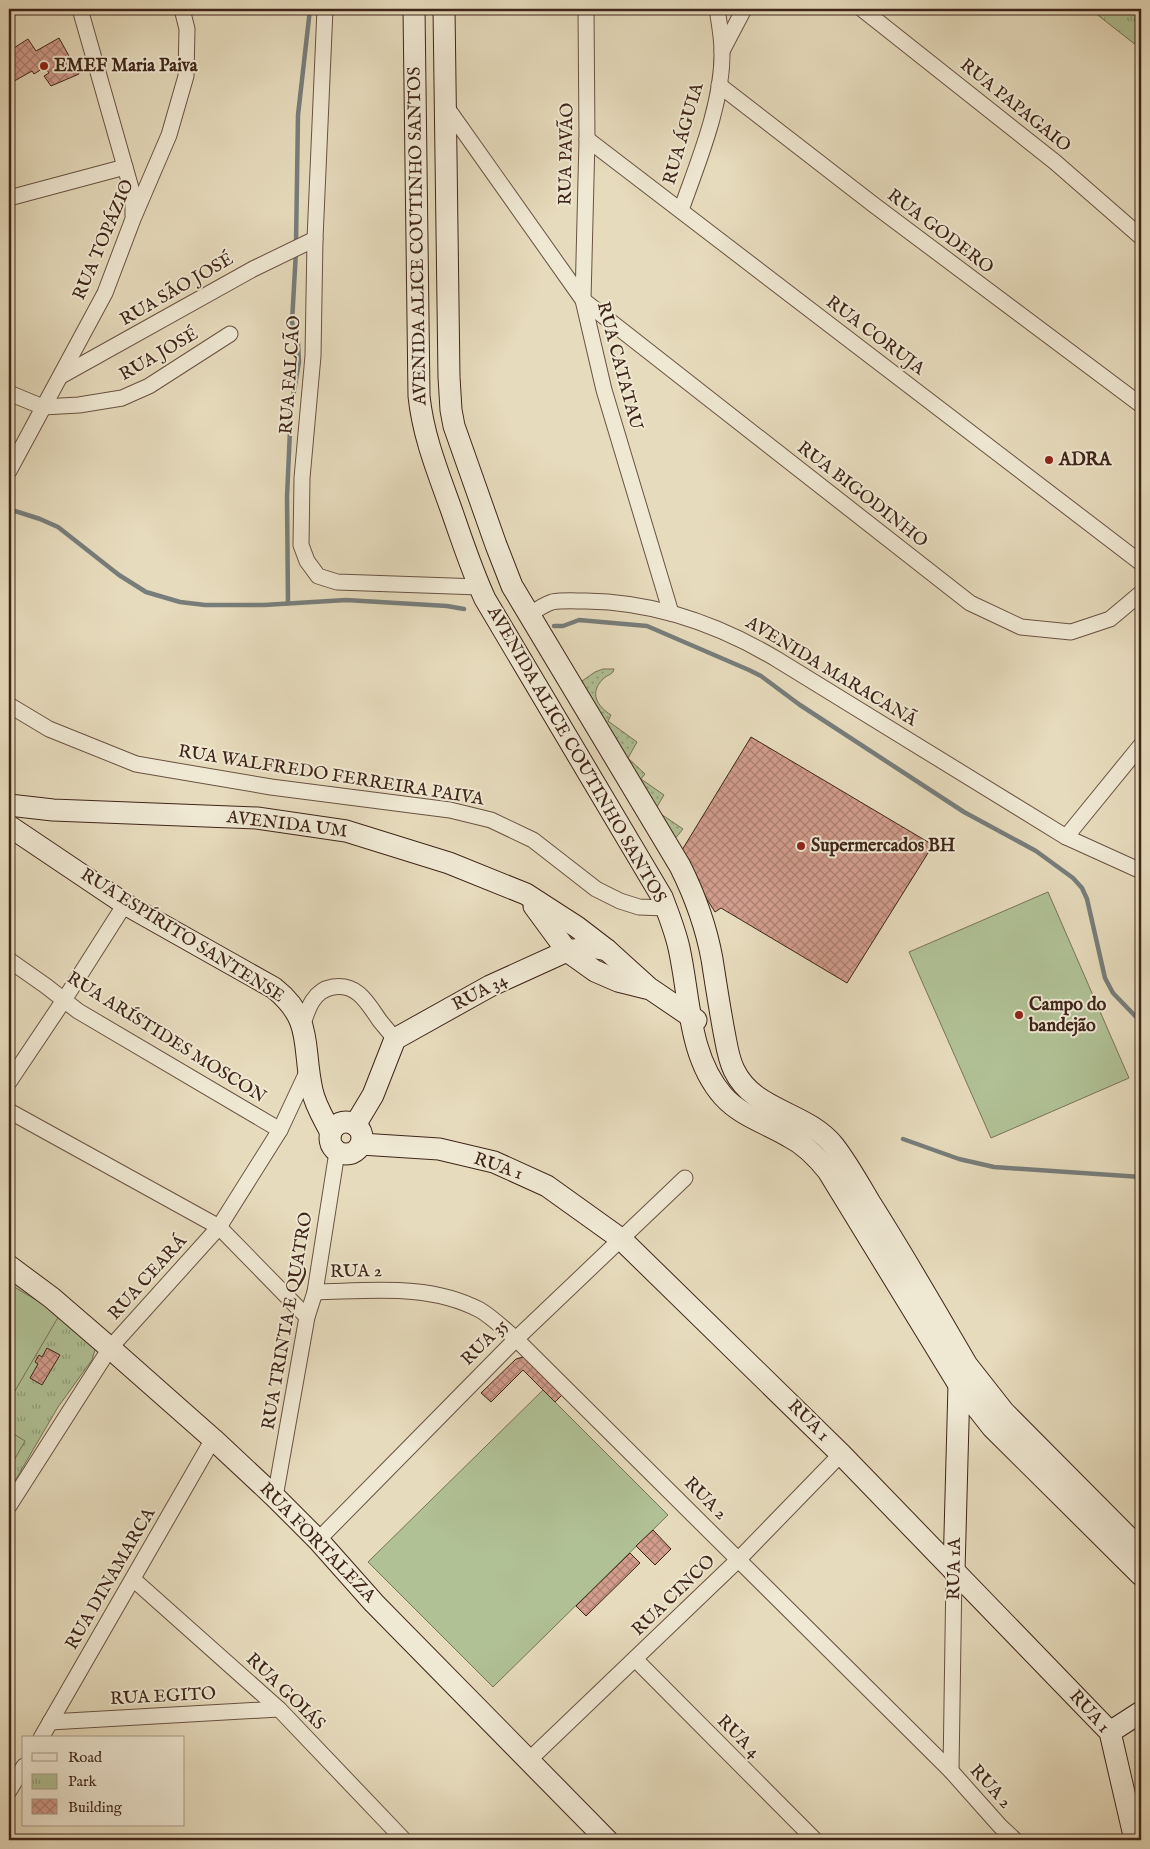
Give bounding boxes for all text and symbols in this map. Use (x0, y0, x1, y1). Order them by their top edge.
street label: RUA PAPAGAIO (955, 54, 1075, 158)
place label: EMEF Maria Paiva (54, 55, 199, 78)
marker: EMEF Maria Paiva (38, 60, 50, 72)
street label: AVENIDA ALICE COUTINHO SANTOS (404, 66, 432, 407)
street label: RUA ÁGUIA (657, 79, 710, 188)
street label: RUA PAVÃO (553, 102, 579, 206)
street label: RUA TOPÁZIO (66, 175, 140, 304)
street label: RUA GODERO (882, 184, 998, 280)
street label: RUA SÃO JOSÉ (115, 246, 238, 332)
street label: RUA CORUJA (821, 291, 930, 381)
street label: RUA CATATAU (591, 299, 647, 433)
street label: RUA FALCÃO (273, 315, 307, 435)
street label: RUA JOSÉ (114, 321, 203, 387)
street label: RUA BIGODINHO (792, 437, 932, 553)
place label: ADRA (1058, 449, 1112, 472)
marker: ADRA (1043, 454, 1055, 466)
street label: AVENIDA ALICE COUTINHO SANTOS (481, 602, 671, 907)
street label: AVENIDA MARACANÃ (740, 609, 923, 733)
street label: RUA WALFREDO FERREIRA PAIVA (176, 740, 486, 812)
street label: AVENIDA UM (224, 806, 349, 844)
place label: Supermercados BH (811, 835, 956, 858)
marker: Supermercados BH (795, 840, 807, 852)
street label: RUA ESPÍRITO SANTENSE (76, 862, 289, 1008)
street label: RUA ARÍSTIDES MOSCON (62, 965, 271, 1109)
street label: RUA 34 (449, 969, 512, 1017)
place label: Campo do bandejão (1028, 994, 1107, 1038)
marker: Campo do bandejão (1013, 1009, 1025, 1021)
street label: RUA 1 (470, 1148, 526, 1186)
street label: RUA TRINTA E QUATRO (258, 1210, 319, 1432)
street label: RUA CEARÁ (102, 1229, 193, 1325)
street label: RUA 2 (330, 1260, 382, 1284)
street label: RUA 35 (457, 1314, 514, 1371)
street label: RUA 1 (782, 1395, 834, 1447)
street label: RUA 2 (678, 1472, 732, 1526)
street label: RUA FORTALEZA (254, 1478, 381, 1608)
street label: RUA DINAMARCA (61, 1503, 161, 1654)
street label: RUA 1A (943, 1537, 967, 1600)
street label: RUA CINCO (627, 1550, 721, 1642)
street label: RUA GOIÁS (240, 1647, 331, 1736)
street label: RUA EGITO (109, 1683, 217, 1711)
street label: RUA 1 (1064, 1686, 1114, 1738)
street label: RUA 4 (711, 1710, 765, 1764)
legend (22, 1736, 185, 1826)
text: Road (68, 1748, 103, 1767)
street label: RUA 2 (964, 1760, 1016, 1814)
text: Park (68, 1772, 98, 1791)
text: Building (68, 1798, 123, 1817)

